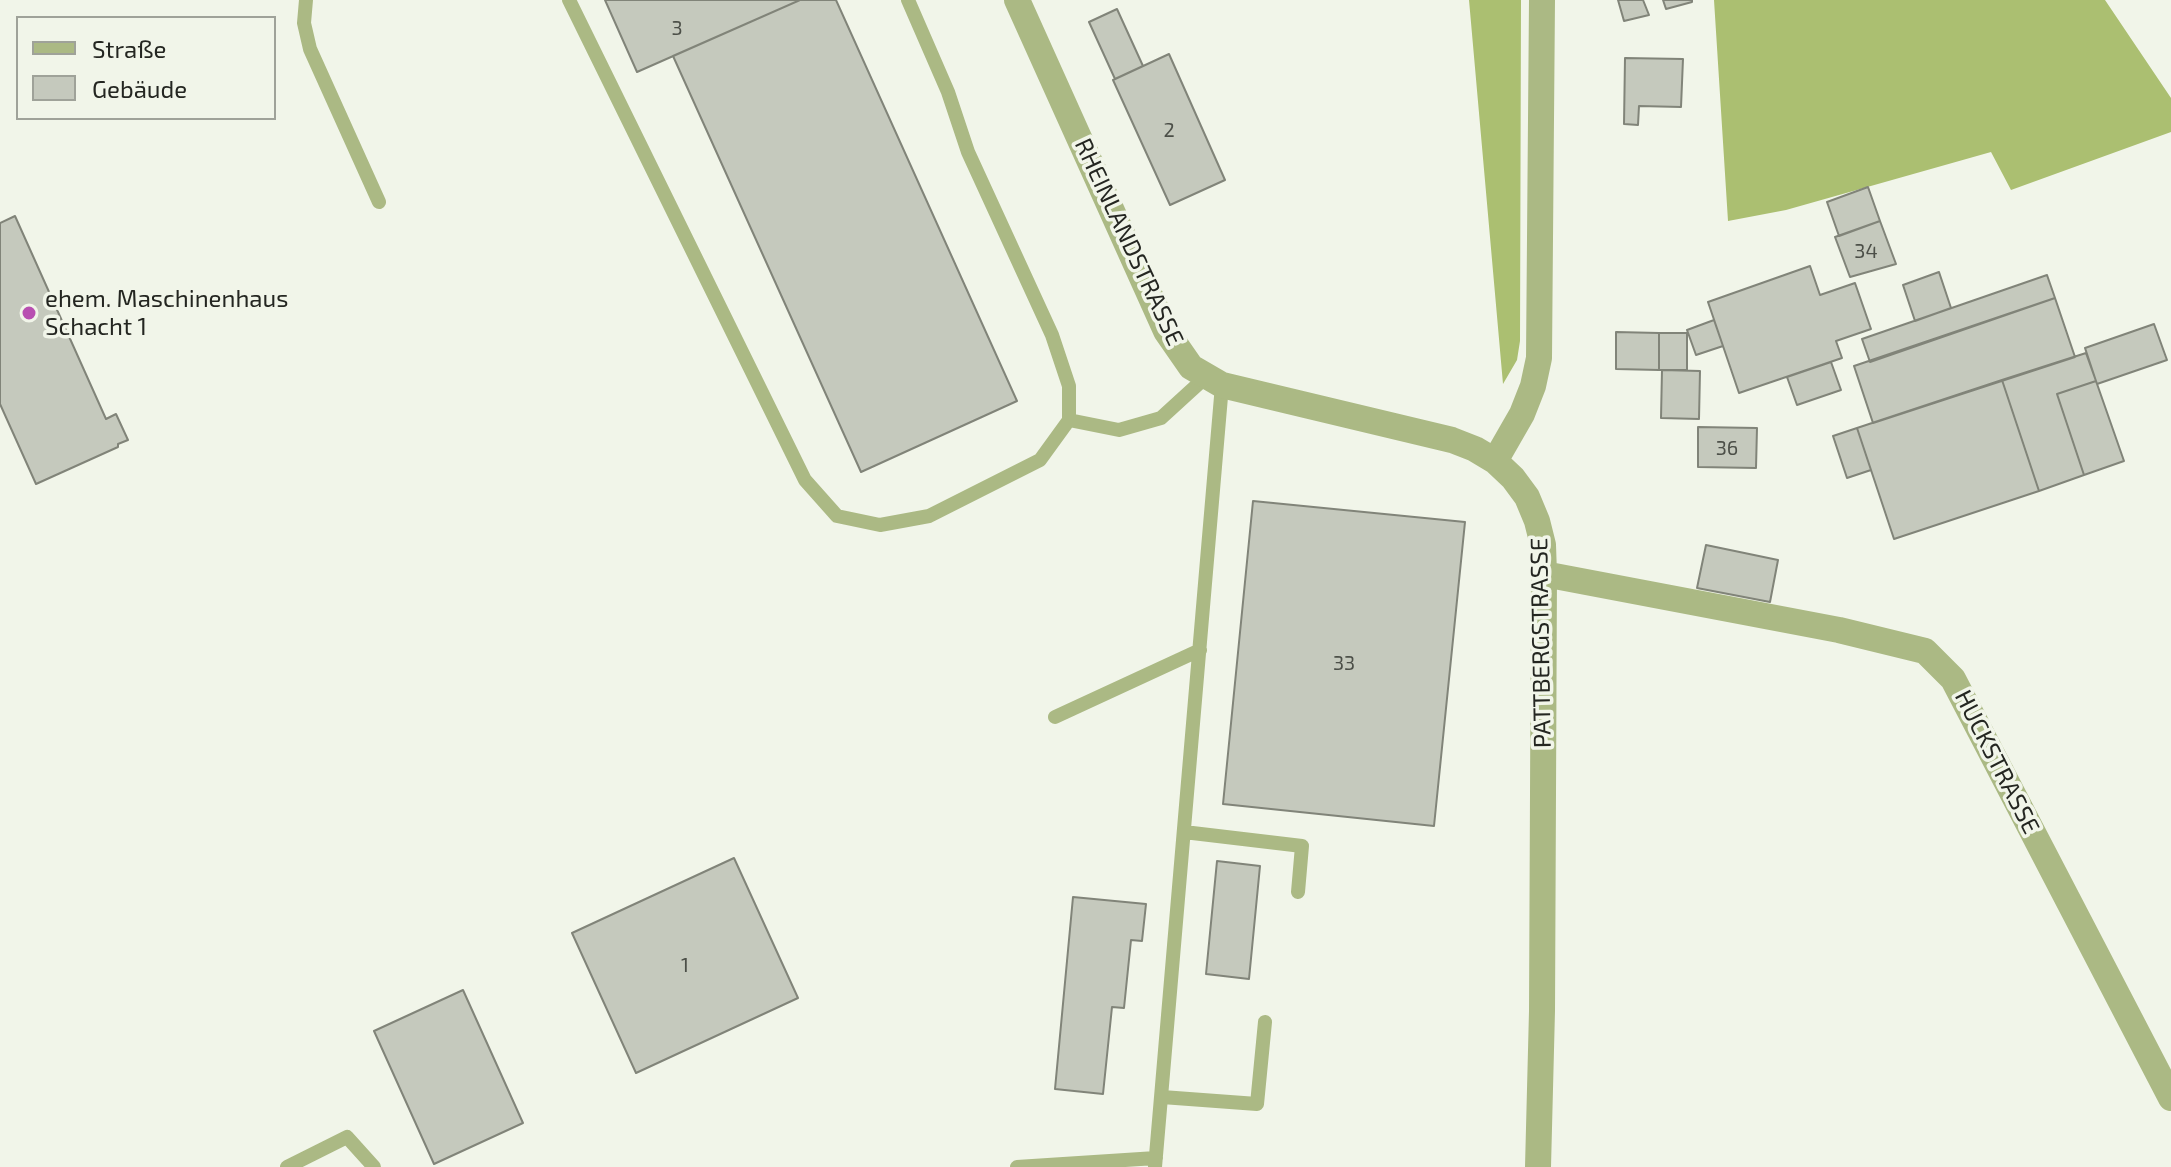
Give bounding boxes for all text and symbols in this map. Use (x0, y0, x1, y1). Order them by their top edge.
legend (16, 16, 276, 120)
house number: 3 (671, 16, 683, 40)
text: Straße (92, 34, 166, 63)
text: Gebäude (92, 74, 187, 103)
house number: 2 (1163, 118, 1175, 142)
street label: RHEINLANDSTRASSE (1068, 134, 1190, 350)
house number: 34 (1854, 239, 1878, 263)
place label: ehem. Maschinenhaus Schacht 1 (45, 285, 288, 341)
marker: ehem. Maschinenhaus Schacht 1 (20, 304, 38, 322)
house number: 36 (1716, 436, 1738, 460)
street label: PATTBERGSTRASSE (1525, 538, 1557, 748)
house number: 33 (1333, 651, 1355, 675)
street label: HUCKSTRASSE (1948, 685, 2046, 839)
house number: 1 (681, 953, 689, 977)

